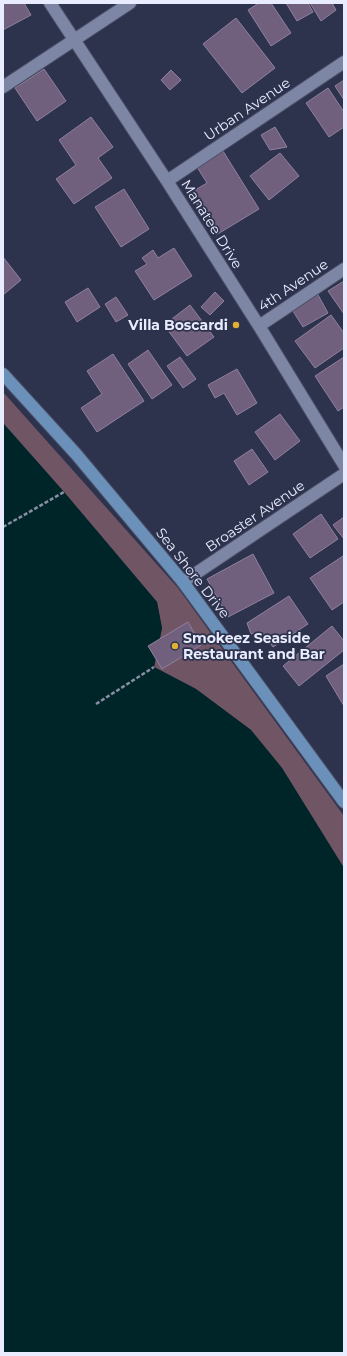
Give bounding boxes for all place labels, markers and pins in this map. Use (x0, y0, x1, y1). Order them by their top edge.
place label: Villa Boscardi (127, 316, 228, 334)
marker: Villa Boscardi (231, 320, 241, 330)
place label: Smokeez Seaside Restaurant and Bar (183, 629, 325, 663)
marker: Smokeez Seaside Restaurant and Bar (170, 641, 180, 651)

